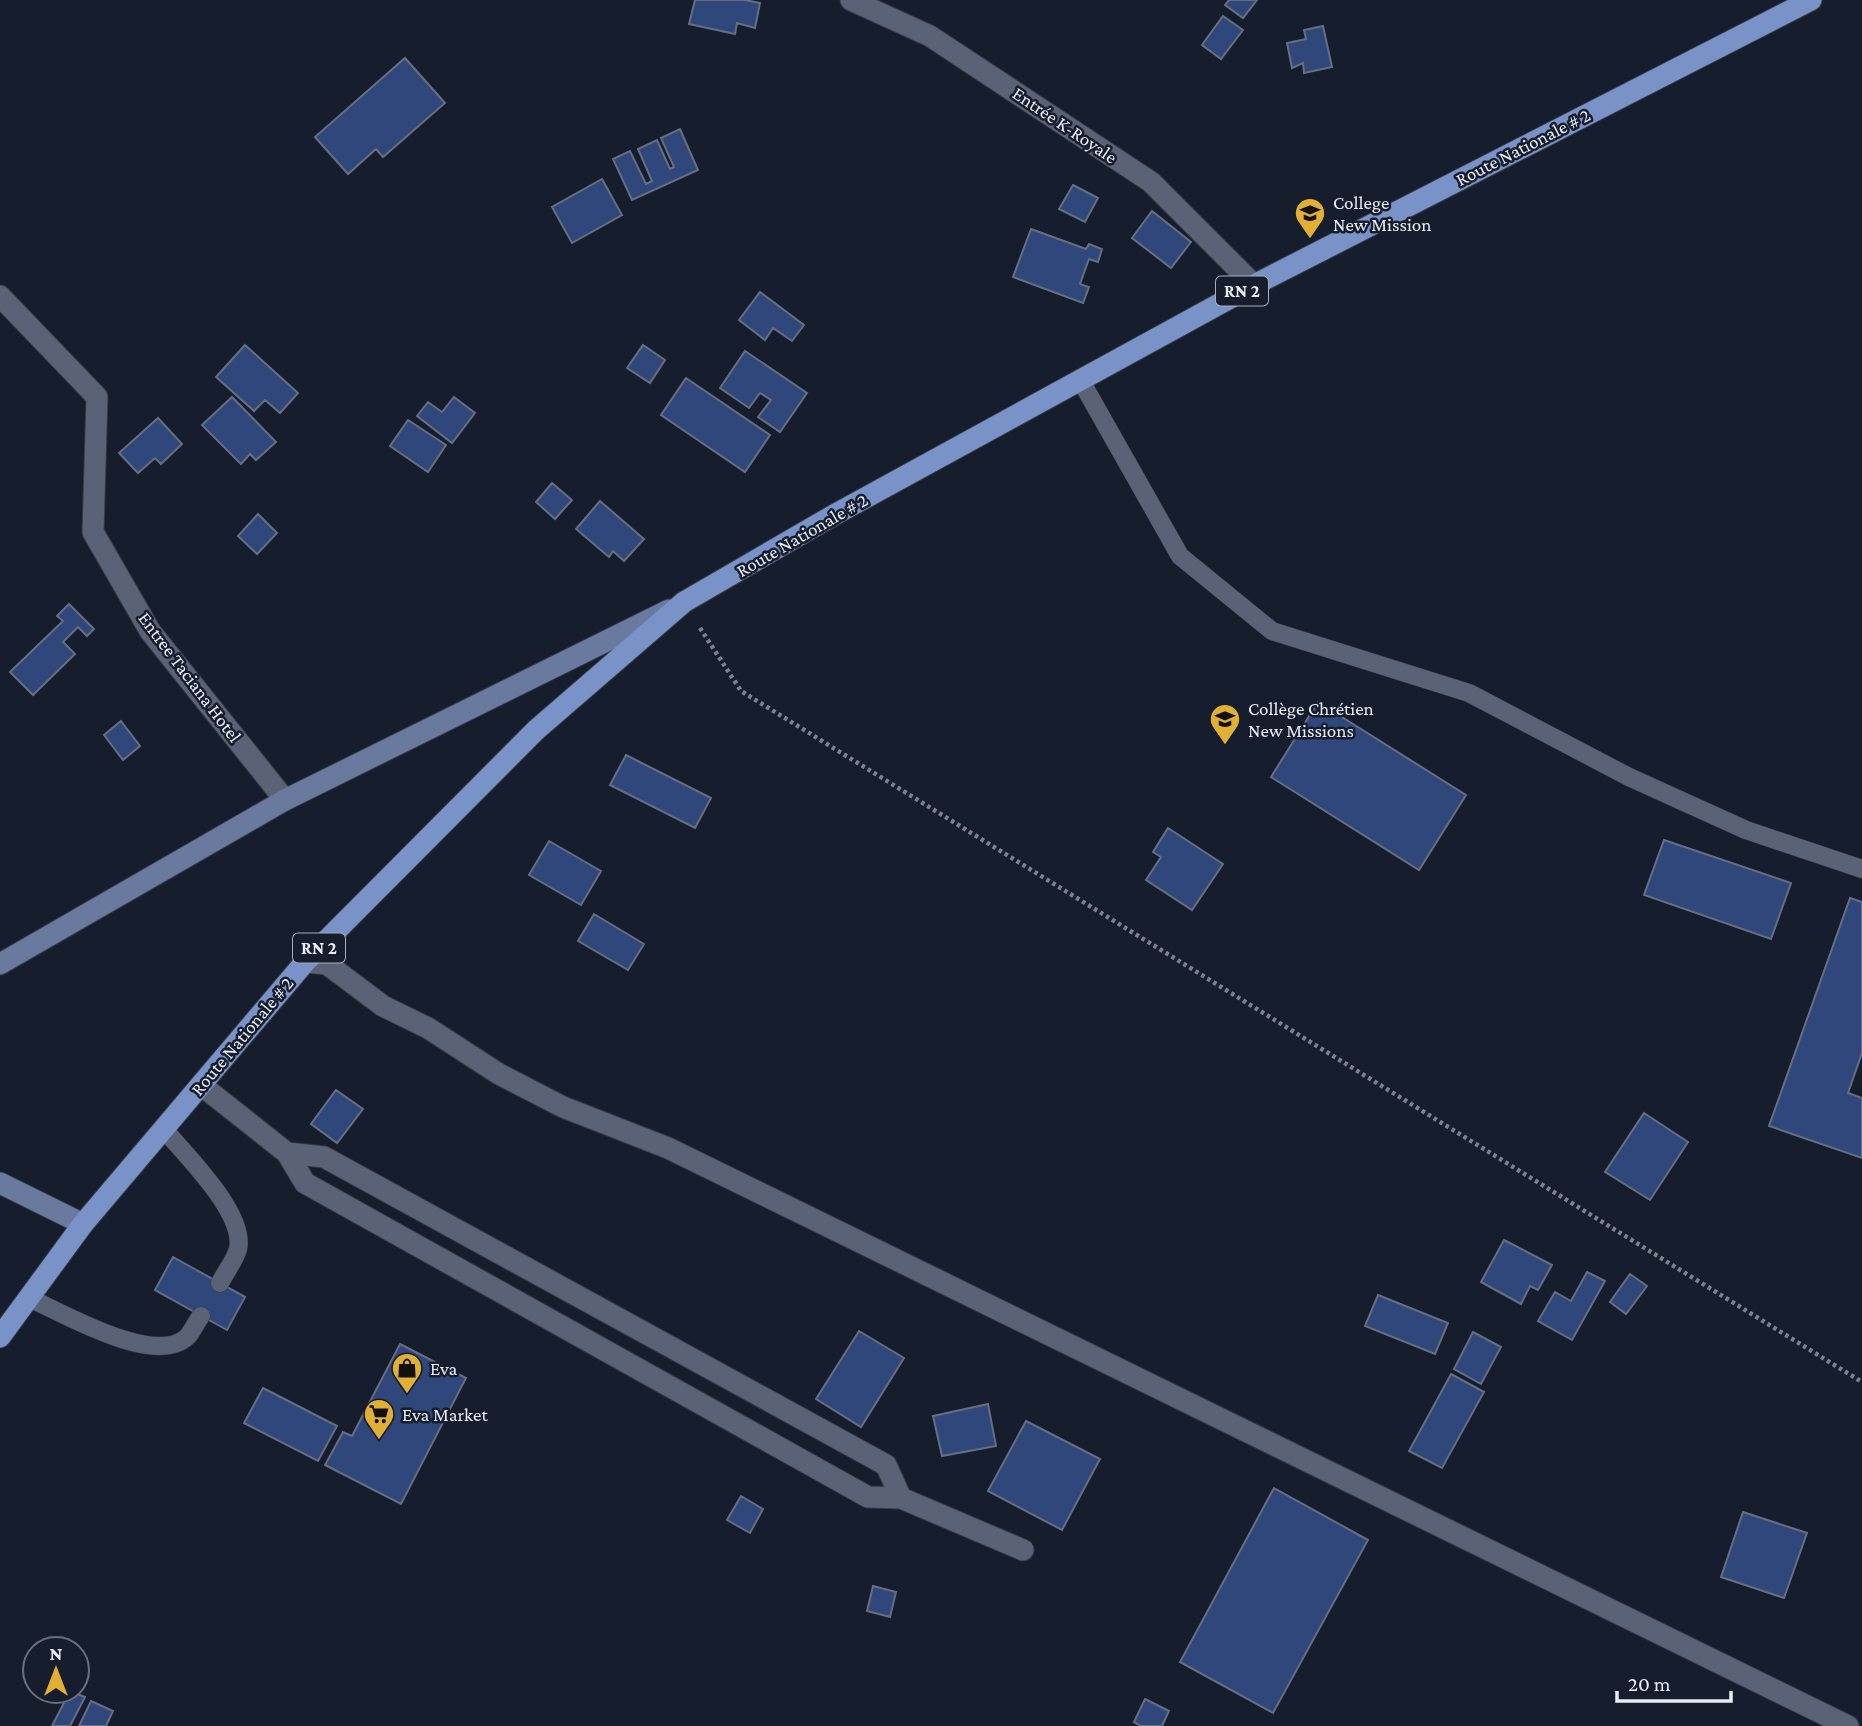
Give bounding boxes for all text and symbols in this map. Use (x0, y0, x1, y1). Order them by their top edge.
street label: Entrée K-Royale (1009, 82, 1121, 168)
street label: Route Nationale # 2 (1452, 104, 1594, 190)
place label: College New Mission (1333, 192, 1432, 235)
school or university icon: College New Mission (1293, 196, 1327, 240)
road number: RN 2 (1216, 276, 1268, 306)
street label: Route Nationale # 2 (733, 489, 871, 581)
street label: Entree Taciana Hotel (134, 608, 246, 746)
place label: Collège Chrétien New Missions (1248, 698, 1374, 741)
school or university icon: Collège Chrétien New Missions (1208, 702, 1242, 746)
road number: RN 2 (293, 933, 345, 962)
street label: Route Nationale # 2 (186, 973, 298, 1099)
shop icon: Eva (390, 1351, 424, 1395)
place label: Eva (430, 1358, 458, 1379)
supermarket icon: Eva Market (362, 1397, 396, 1441)
place label: Eva Market (402, 1404, 488, 1425)
north arrow (21, 1635, 91, 1705)
text: N (50, 1643, 63, 1664)
scale bar (1617, 1660, 1731, 1704)
text: 20 m (1628, 1672, 1671, 1696)

